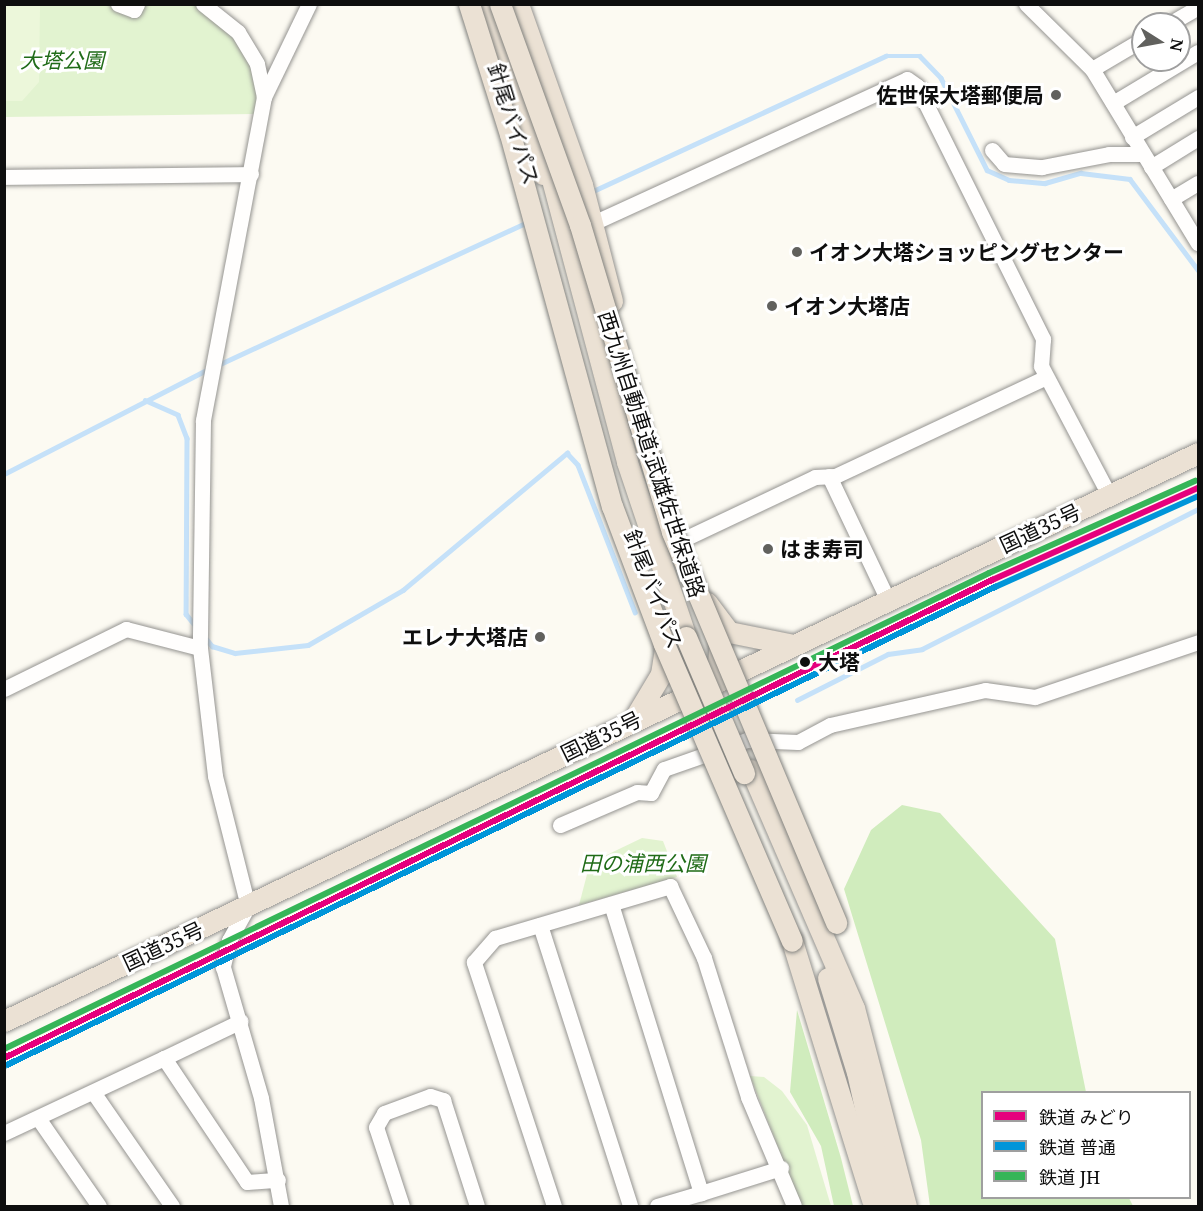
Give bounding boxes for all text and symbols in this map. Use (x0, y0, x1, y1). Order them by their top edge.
north arrow (1131, 12, 1191, 72)
text: N (1165, 37, 1189, 53)
park label: 大塔公園 (20, 47, 104, 73)
street label: 針尾バイパス (484, 60, 544, 188)
place label: 佐世保大塔郵便局 (876, 82, 1044, 108)
marker: 佐世保大塔郵便局 (1049, 88, 1063, 102)
place label: イオン大塔ショッピングセンター (809, 239, 1124, 265)
marker: イオン大塔ショッピングセンター (790, 245, 804, 259)
place label: イオン大塔店 (784, 293, 910, 319)
marker: イオン大塔店 (765, 299, 779, 313)
street label: 西九州自動車道;武雄佐世保道路 (594, 307, 710, 601)
street label: 国道35号 (995, 498, 1085, 558)
street label: 針尾バイパス (620, 526, 688, 652)
place label: はま寿司 (780, 536, 864, 562)
marker: はま寿司 (761, 542, 775, 556)
place label: エレナ大塔店 (402, 624, 528, 650)
marker: エレナ大塔店 (533, 630, 547, 644)
place label: 大塔 (818, 649, 860, 675)
marker: 大塔 (796, 653, 814, 671)
street label: 国道35号 (557, 706, 645, 766)
park label: 田の浦西公園 (580, 850, 706, 876)
street label: 国道35号 (118, 916, 208, 976)
legend (981, 1091, 1191, 1199)
text: 鉄道 みどり (1039, 1105, 1134, 1129)
text: 鉄道 普通 (1039, 1135, 1116, 1159)
text: 鉄道 JH (1039, 1165, 1100, 1189)

